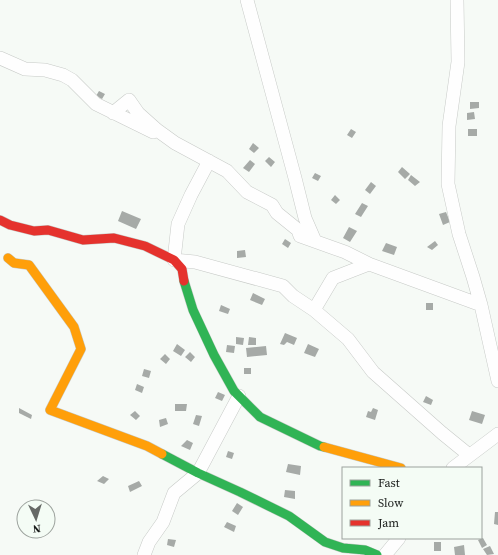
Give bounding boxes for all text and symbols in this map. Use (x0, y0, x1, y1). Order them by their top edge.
legend (342, 467, 482, 539)
text: Fast (378, 475, 400, 491)
text: Slow (378, 495, 404, 511)
north arrow (16, 499, 56, 539)
text: Jam (377, 515, 399, 531)
text: N (32, 521, 41, 536)

